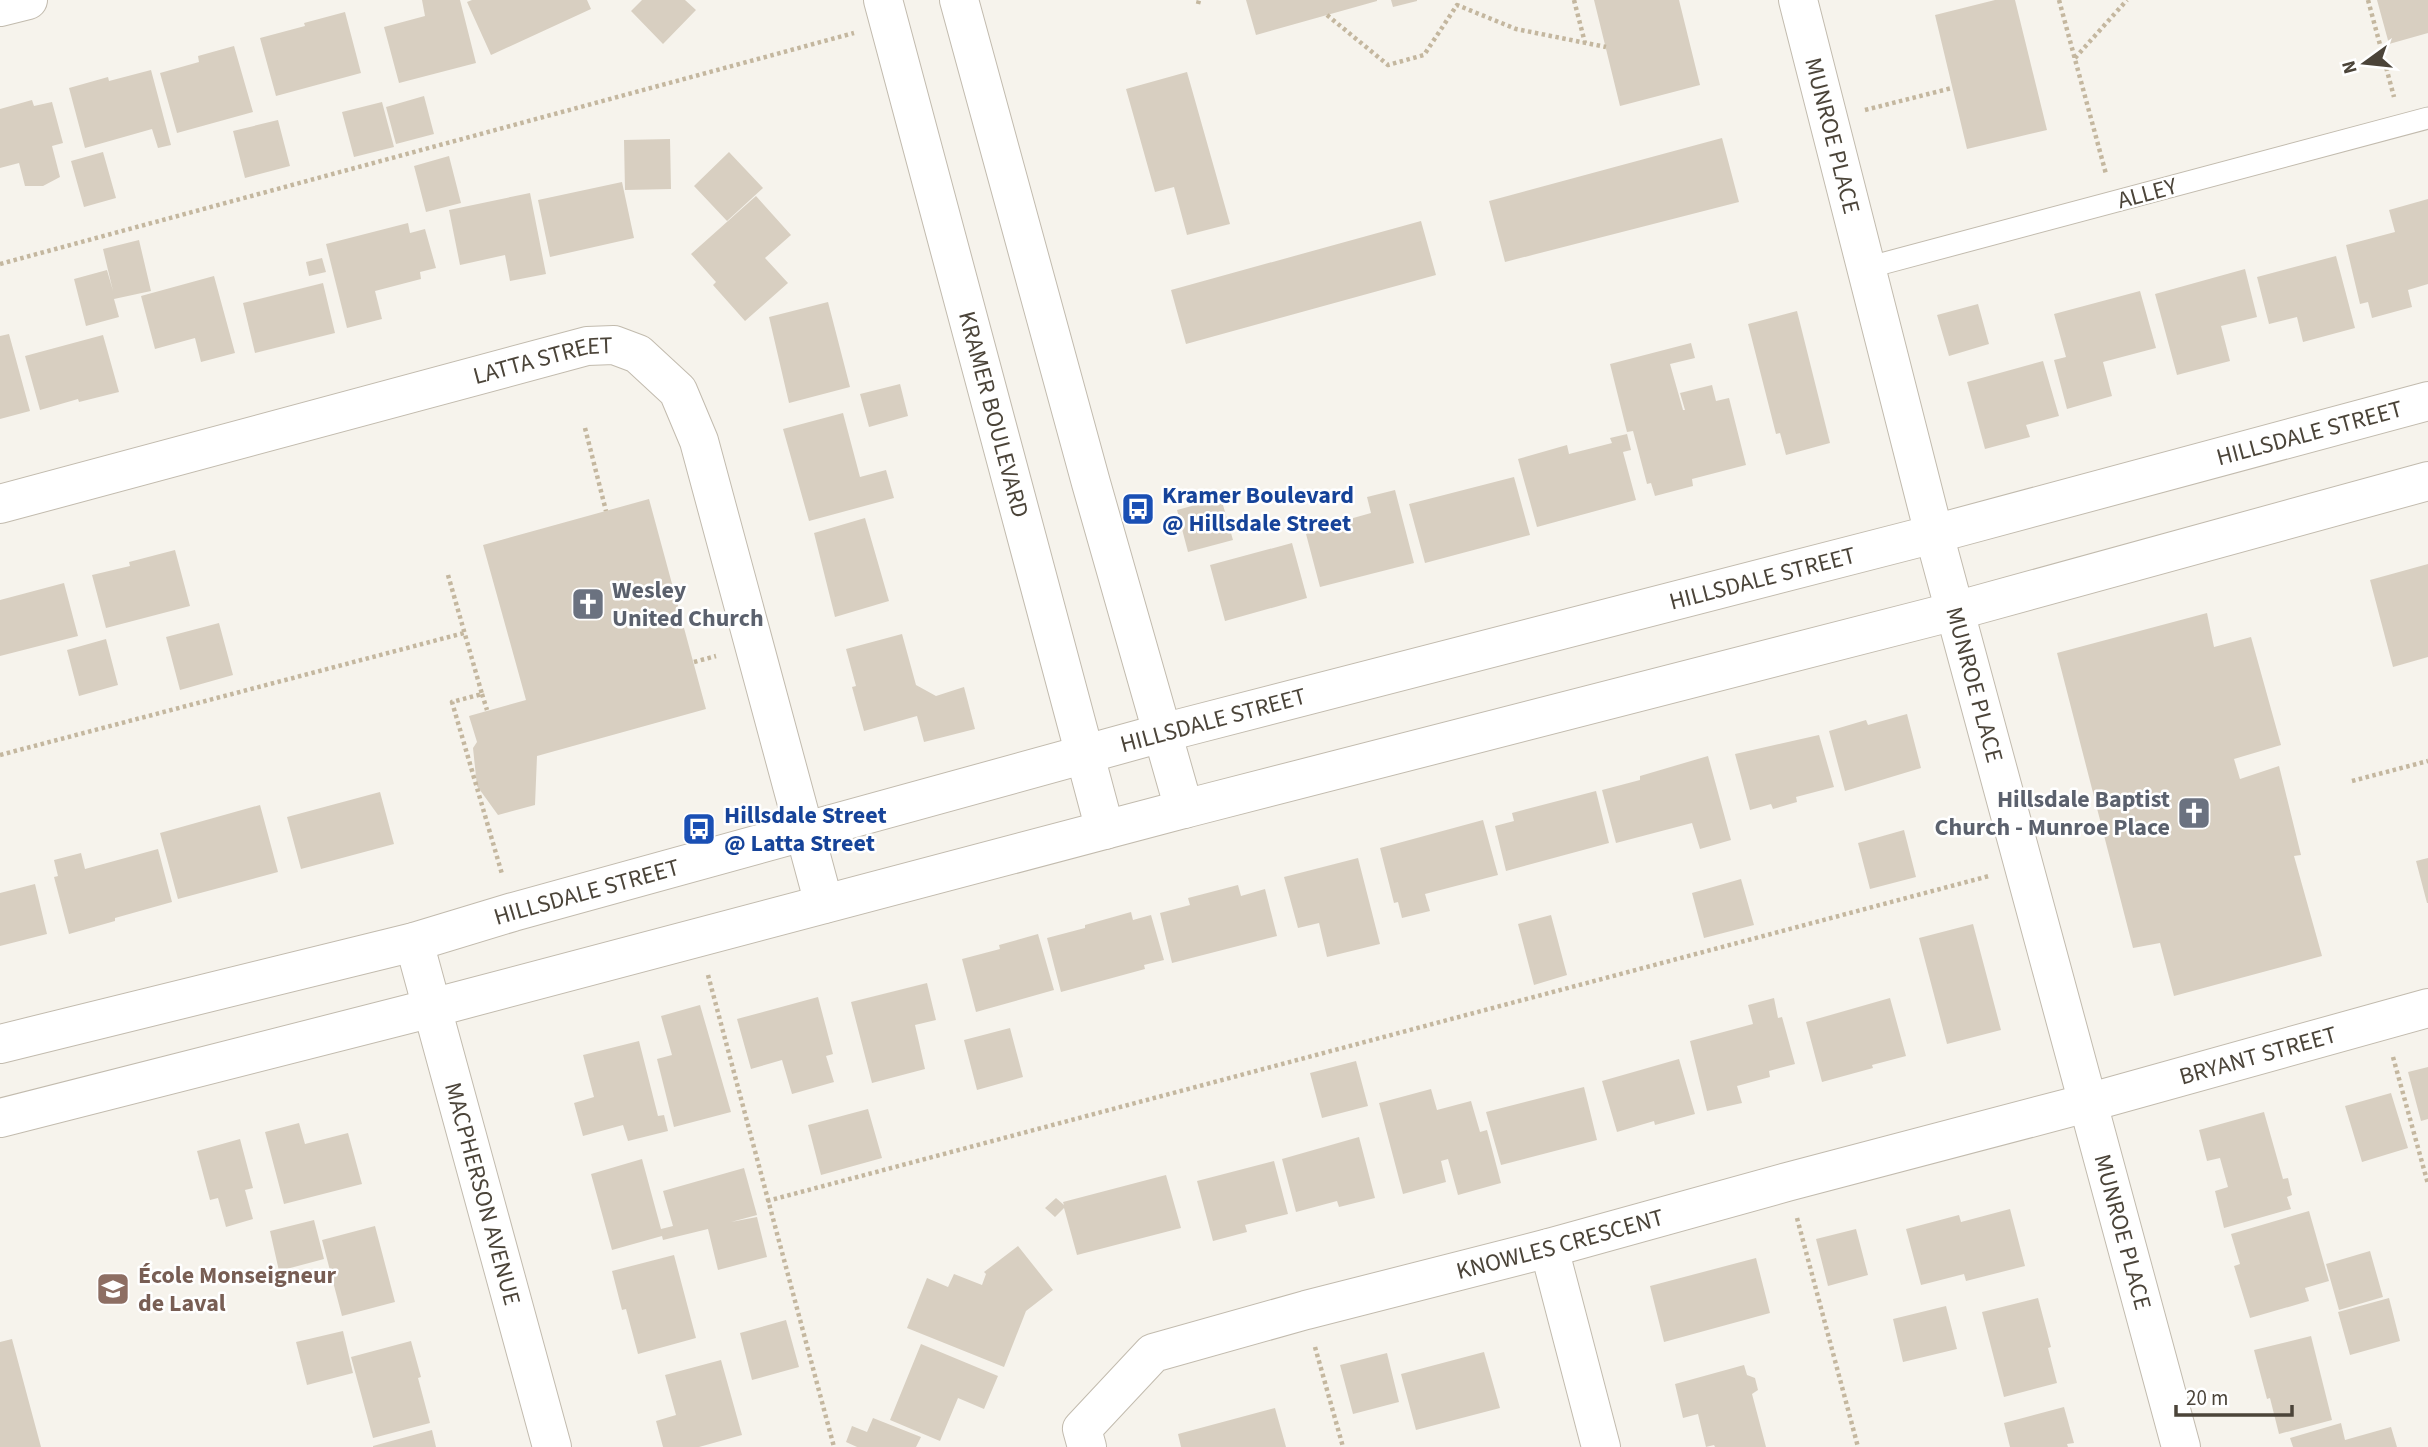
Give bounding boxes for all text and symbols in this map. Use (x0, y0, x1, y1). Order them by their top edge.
north arrow (2330, 28, 2400, 98)
street label: MUNROE PLACE (1795, 54, 1869, 218)
text: N (2335, 57, 2365, 77)
street label: ALLEY (2113, 169, 2181, 218)
street label: KRAMER BOULEVARD (949, 307, 1038, 522)
street label: LATTA STREET (469, 328, 613, 394)
street label: HILLSDALE STREET (2213, 392, 2407, 475)
place label: Kramer Boulevard @ Hillsdale Street (1162, 478, 1354, 541)
bus stop icon: Kramer Boulevard @ Hillsdale Street (1119, 490, 1157, 528)
street label: HILLSDALE STREET (1665, 538, 1860, 620)
place label: Wesley United Church (612, 573, 764, 636)
church icon: Wesley United Church (569, 585, 607, 623)
street label: MUNROE PLACE (1936, 603, 2012, 766)
street label: HILLSDALE STREET (1116, 679, 1310, 762)
place label: Hillsdale Baptist Church - Munroe Place (1935, 782, 2170, 845)
church icon: Hillsdale Baptist Church - Munroe Place (2175, 794, 2213, 832)
place label: Hillsdale Street @ Latta Street (724, 798, 887, 861)
bus stop icon: Hillsdale Street @ Latta Street (680, 810, 718, 848)
street label: HILLSDALE STREET (489, 850, 684, 935)
street label: BRYANT STREET (2175, 1017, 2341, 1094)
street label: MACPHERSON AVENUE (435, 1078, 529, 1309)
street label: MUNROE PLACE (2085, 1150, 2160, 1314)
street label: KNOWLES CRESCENT (1452, 1200, 1668, 1289)
place label: École Monseigneur de Laval (138, 1258, 337, 1321)
school or university icon: École Monseigneur de Laval (94, 1270, 132, 1308)
scale bar (2176, 1374, 2292, 1418)
text: 20 m (2186, 1383, 2228, 1413)

